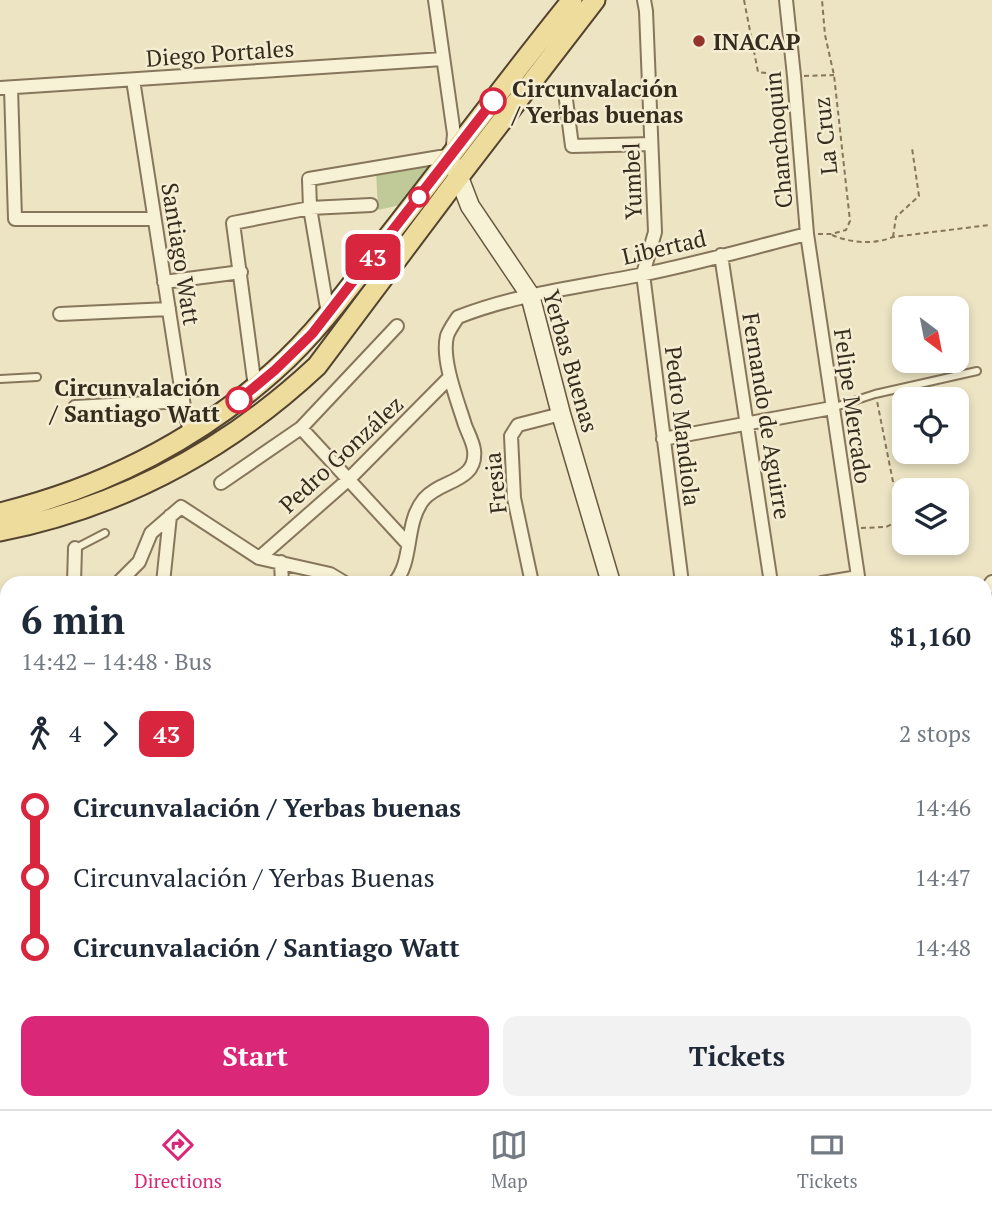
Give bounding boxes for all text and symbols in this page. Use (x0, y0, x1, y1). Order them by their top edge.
place label: INACAP (713, 26, 801, 57)
street label: Diego Portales (145, 32, 295, 74)
marker: INACAP (691, 33, 707, 49)
street label: Chanchoquin (757, 70, 799, 210)
place label: Circunvalación / Yerbas buenas (510, 73, 683, 130)
marker: Circunvalación / Yerbas buenas (480, 88, 506, 114)
street label: La Cruz (806, 96, 844, 176)
street label: Yumbel (615, 142, 649, 220)
street label: Santiago Watt (154, 181, 208, 328)
unlabelled marker (409, 187, 429, 207)
street label: Libertad (619, 222, 709, 272)
line badge: 43 (342, 234, 404, 280)
text: 43 (359, 241, 387, 273)
street label: Yerbas Buenas (536, 286, 606, 436)
north arrow (892, 296, 970, 373)
map controls (892, 296, 969, 555)
street label: Fernando de Aguirre (735, 310, 799, 522)
street label: Felipe Mercado (827, 326, 879, 486)
street label: Pedro Mandiola (658, 344, 708, 508)
place label: Circunvalación / Santiago Watt (48, 372, 220, 429)
marker: Circunvalación / Santiago Watt (226, 387, 252, 413)
button: locate (892, 387, 969, 464)
street label: Pedro González (272, 388, 410, 520)
street label: Fresia (476, 450, 514, 515)
button: layers (892, 478, 969, 555)
text: 6 min (21, 595, 125, 645)
text: $1,160 (890, 619, 971, 653)
text: 14:42 – 14:48 · Bus (21, 646, 212, 677)
icon: walk (21, 715, 59, 753)
icon: forward (91, 715, 129, 753)
text: 4 (69, 718, 81, 749)
text: 43 (153, 718, 180, 750)
text: 2 stops (899, 718, 971, 749)
text: Circunvalación / Yerbas buenas (73, 790, 461, 824)
text: 14:46 (914, 792, 971, 823)
text: Circunvalación / Yerbas Buenas (73, 860, 435, 894)
text: 14:47 (914, 862, 971, 893)
text: Circunvalación / Santiago Watt (73, 930, 460, 964)
text: 14:48 (914, 932, 971, 963)
button: Start (21, 1016, 489, 1096)
button: Tickets (503, 1016, 971, 1096)
tab: Directions (134, 1126, 222, 1193)
tab: Map (490, 1126, 528, 1193)
tab: Tickets (797, 1126, 858, 1193)

